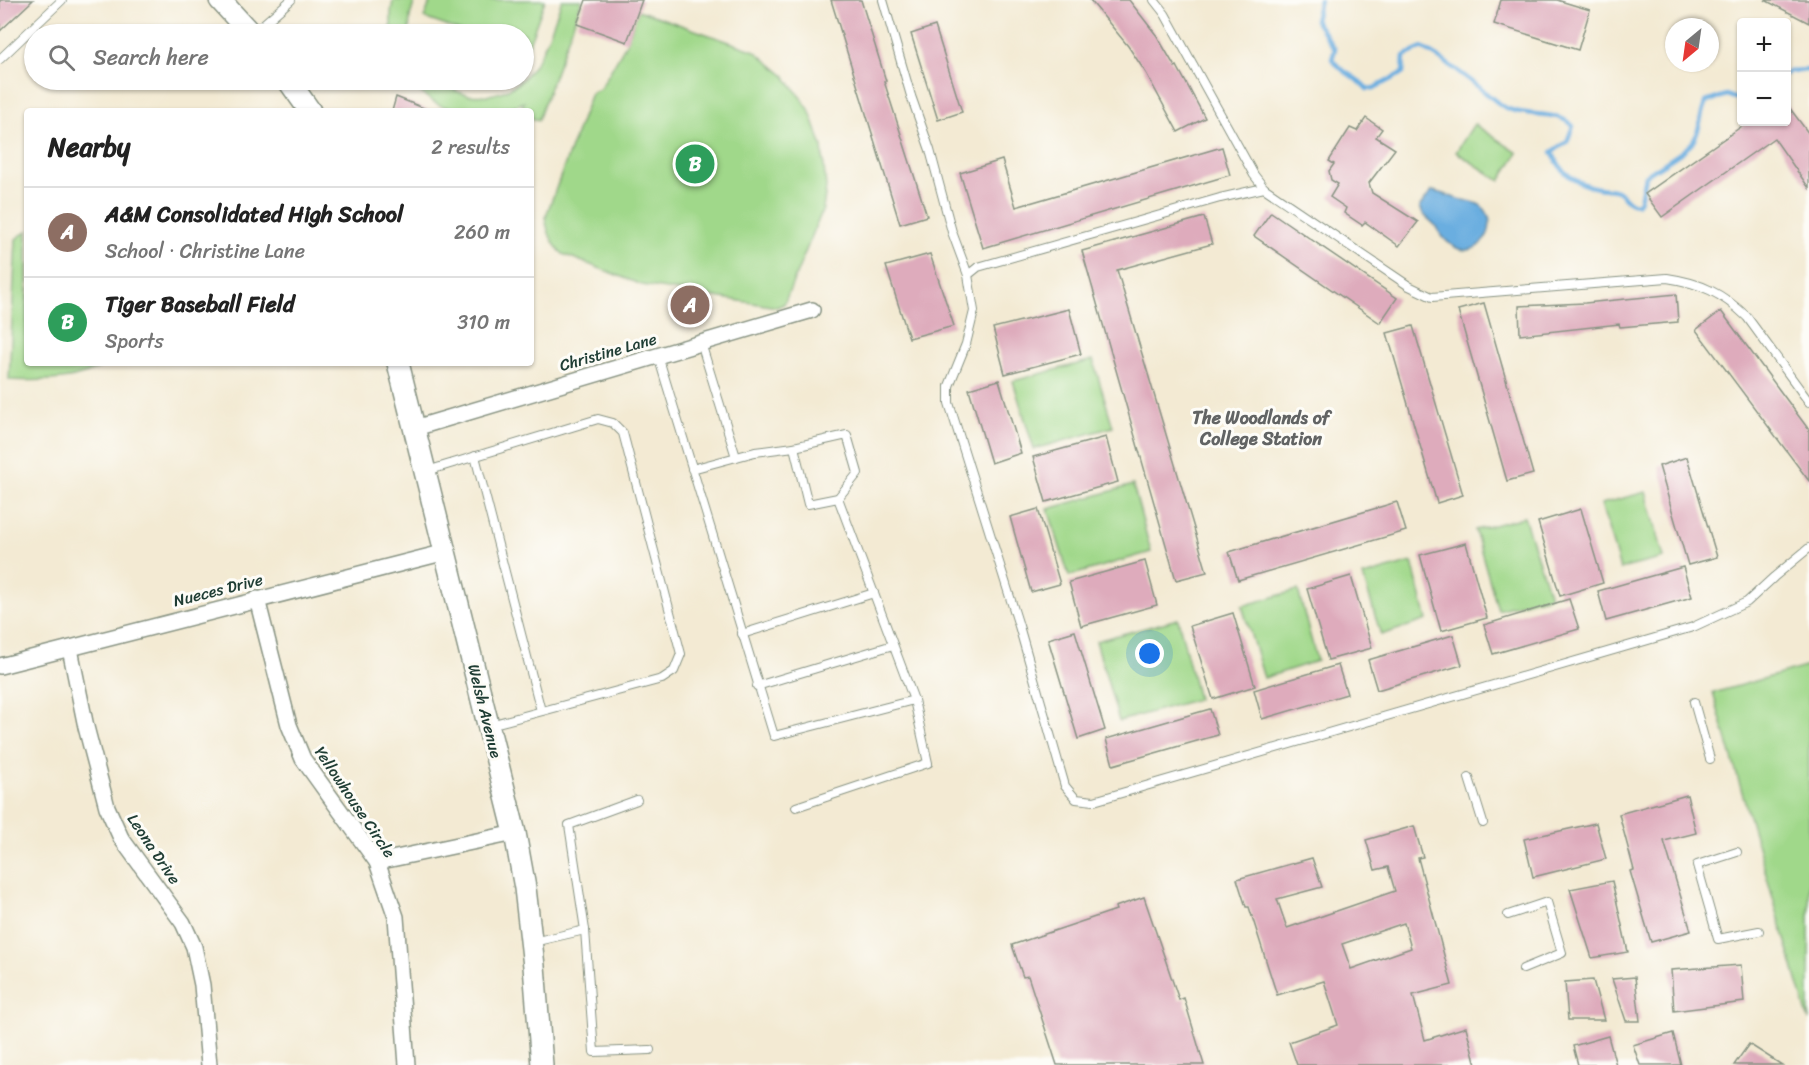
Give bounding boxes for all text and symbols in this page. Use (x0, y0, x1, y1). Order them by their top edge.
north arrow (1665, 18, 1719, 72)
map controls (1737, 18, 1791, 126)
button: + (1737, 18, 1791, 72)
search box (24, 24, 534, 90)
text: Search here (93, 38, 209, 77)
icon: search (45, 41, 78, 74)
button: − (1737, 72, 1791, 126)
text: Nearby (48, 124, 130, 170)
text: 2 results (431, 130, 510, 165)
pin: B (676, 142, 714, 186)
text: A&M Consolidated High School (105, 195, 403, 234)
text: A (61, 215, 74, 250)
text: 260 m (454, 215, 510, 250)
text: School · Christine Lane (105, 234, 305, 269)
pin: A (670, 282, 710, 328)
text: Tiger Baseball Field (105, 285, 295, 324)
text: B (61, 305, 74, 340)
text: 310 m (457, 305, 510, 340)
text: Sports (105, 324, 164, 359)
street label: Christine Lane (556, 324, 660, 380)
district label: The Woodlands of College Station (1192, 402, 1333, 455)
street label: Nueces Drive (170, 565, 266, 615)
your location (1135, 639, 1164, 668)
street label: Welsh Avenue (459, 661, 511, 761)
street label: Yellowhouse Circle (307, 740, 403, 864)
street label: Leona Drive (119, 807, 189, 891)

